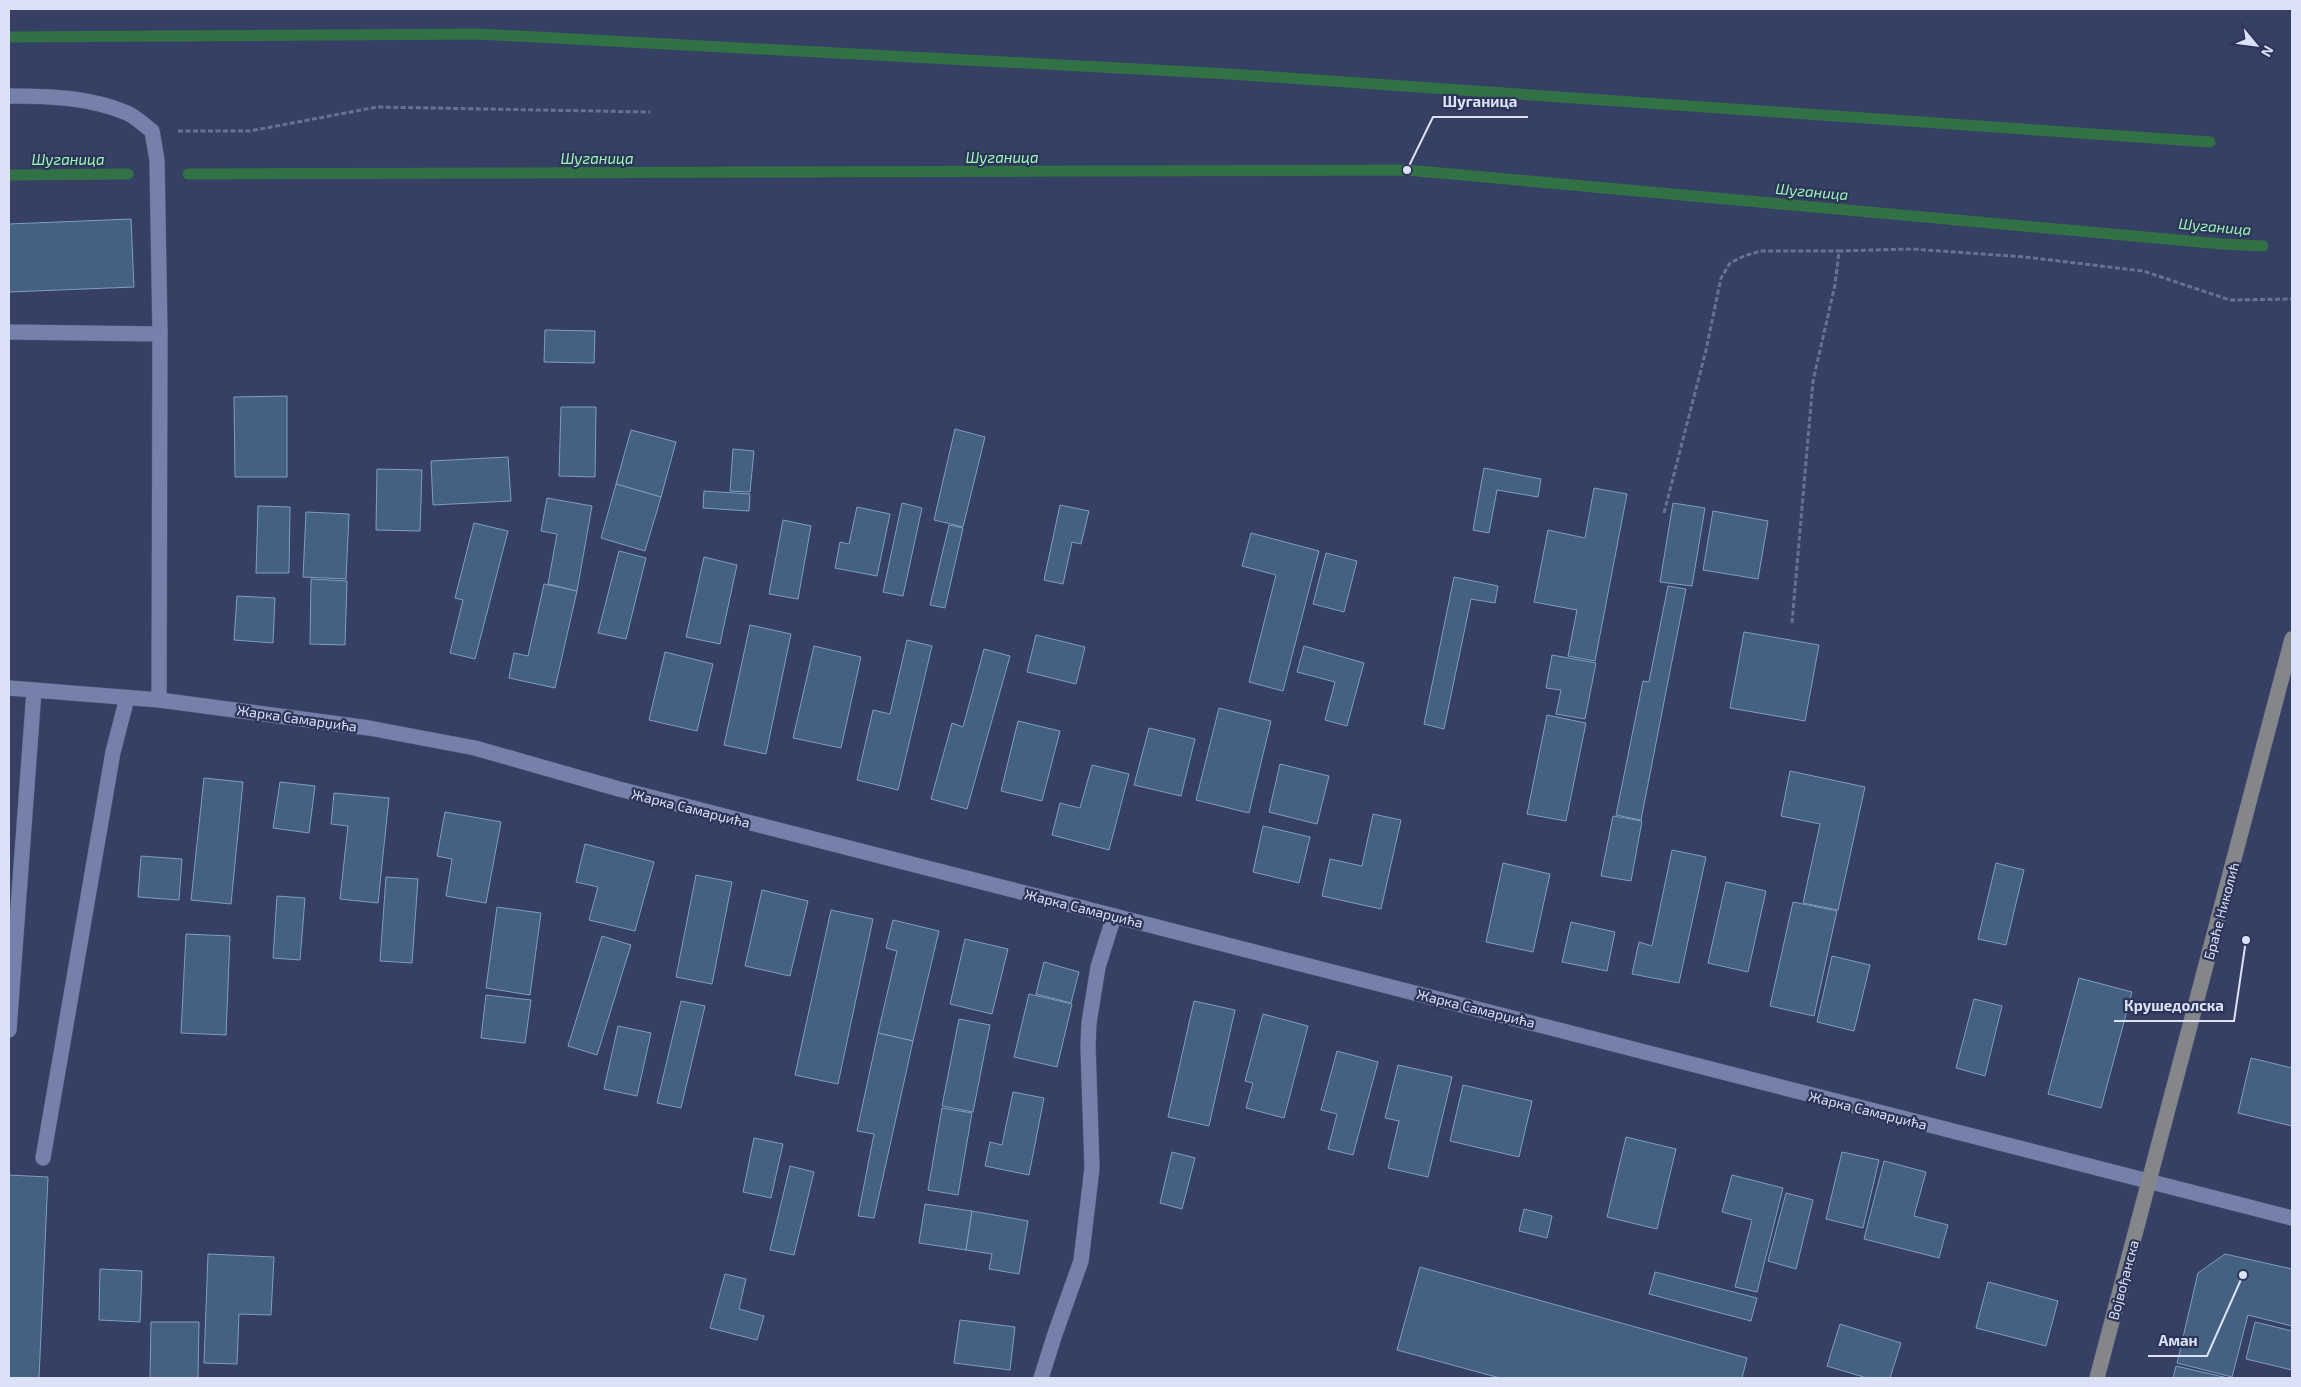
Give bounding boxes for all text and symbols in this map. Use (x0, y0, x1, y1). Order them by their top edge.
north arrow (2231, 20, 2281, 70)
text: N (2258, 43, 2278, 60)
callout: Шуганица (1433, 87, 1528, 117)
text: Шуганица (1443, 92, 1517, 110)
water label: Шуганица (965, 148, 1039, 166)
water label: Шуганица (560, 149, 634, 167)
water label: Шуганица (31, 150, 105, 168)
water label: Шуганица (1775, 179, 1849, 203)
water label: Шуганица (2178, 214, 2252, 238)
street label: Жарка Самарџића (236, 701, 358, 735)
street label: Жарка Самарџића (630, 785, 752, 831)
street label: Браће Николић (2200, 860, 2242, 962)
street label: Жарка Самарџића (1023, 885, 1145, 931)
street label: Жарка Самарџића (1415, 985, 1537, 1031)
callout: Крушедолска (2114, 991, 2234, 1021)
text: Крушедолска (2124, 996, 2224, 1014)
street label: Жарка Самарџића (1807, 1087, 1929, 1133)
street label: Војвођанска (2104, 1238, 2142, 1322)
callout: Аман (2148, 1326, 2207, 1356)
text: Аман (2158, 1331, 2198, 1349)

